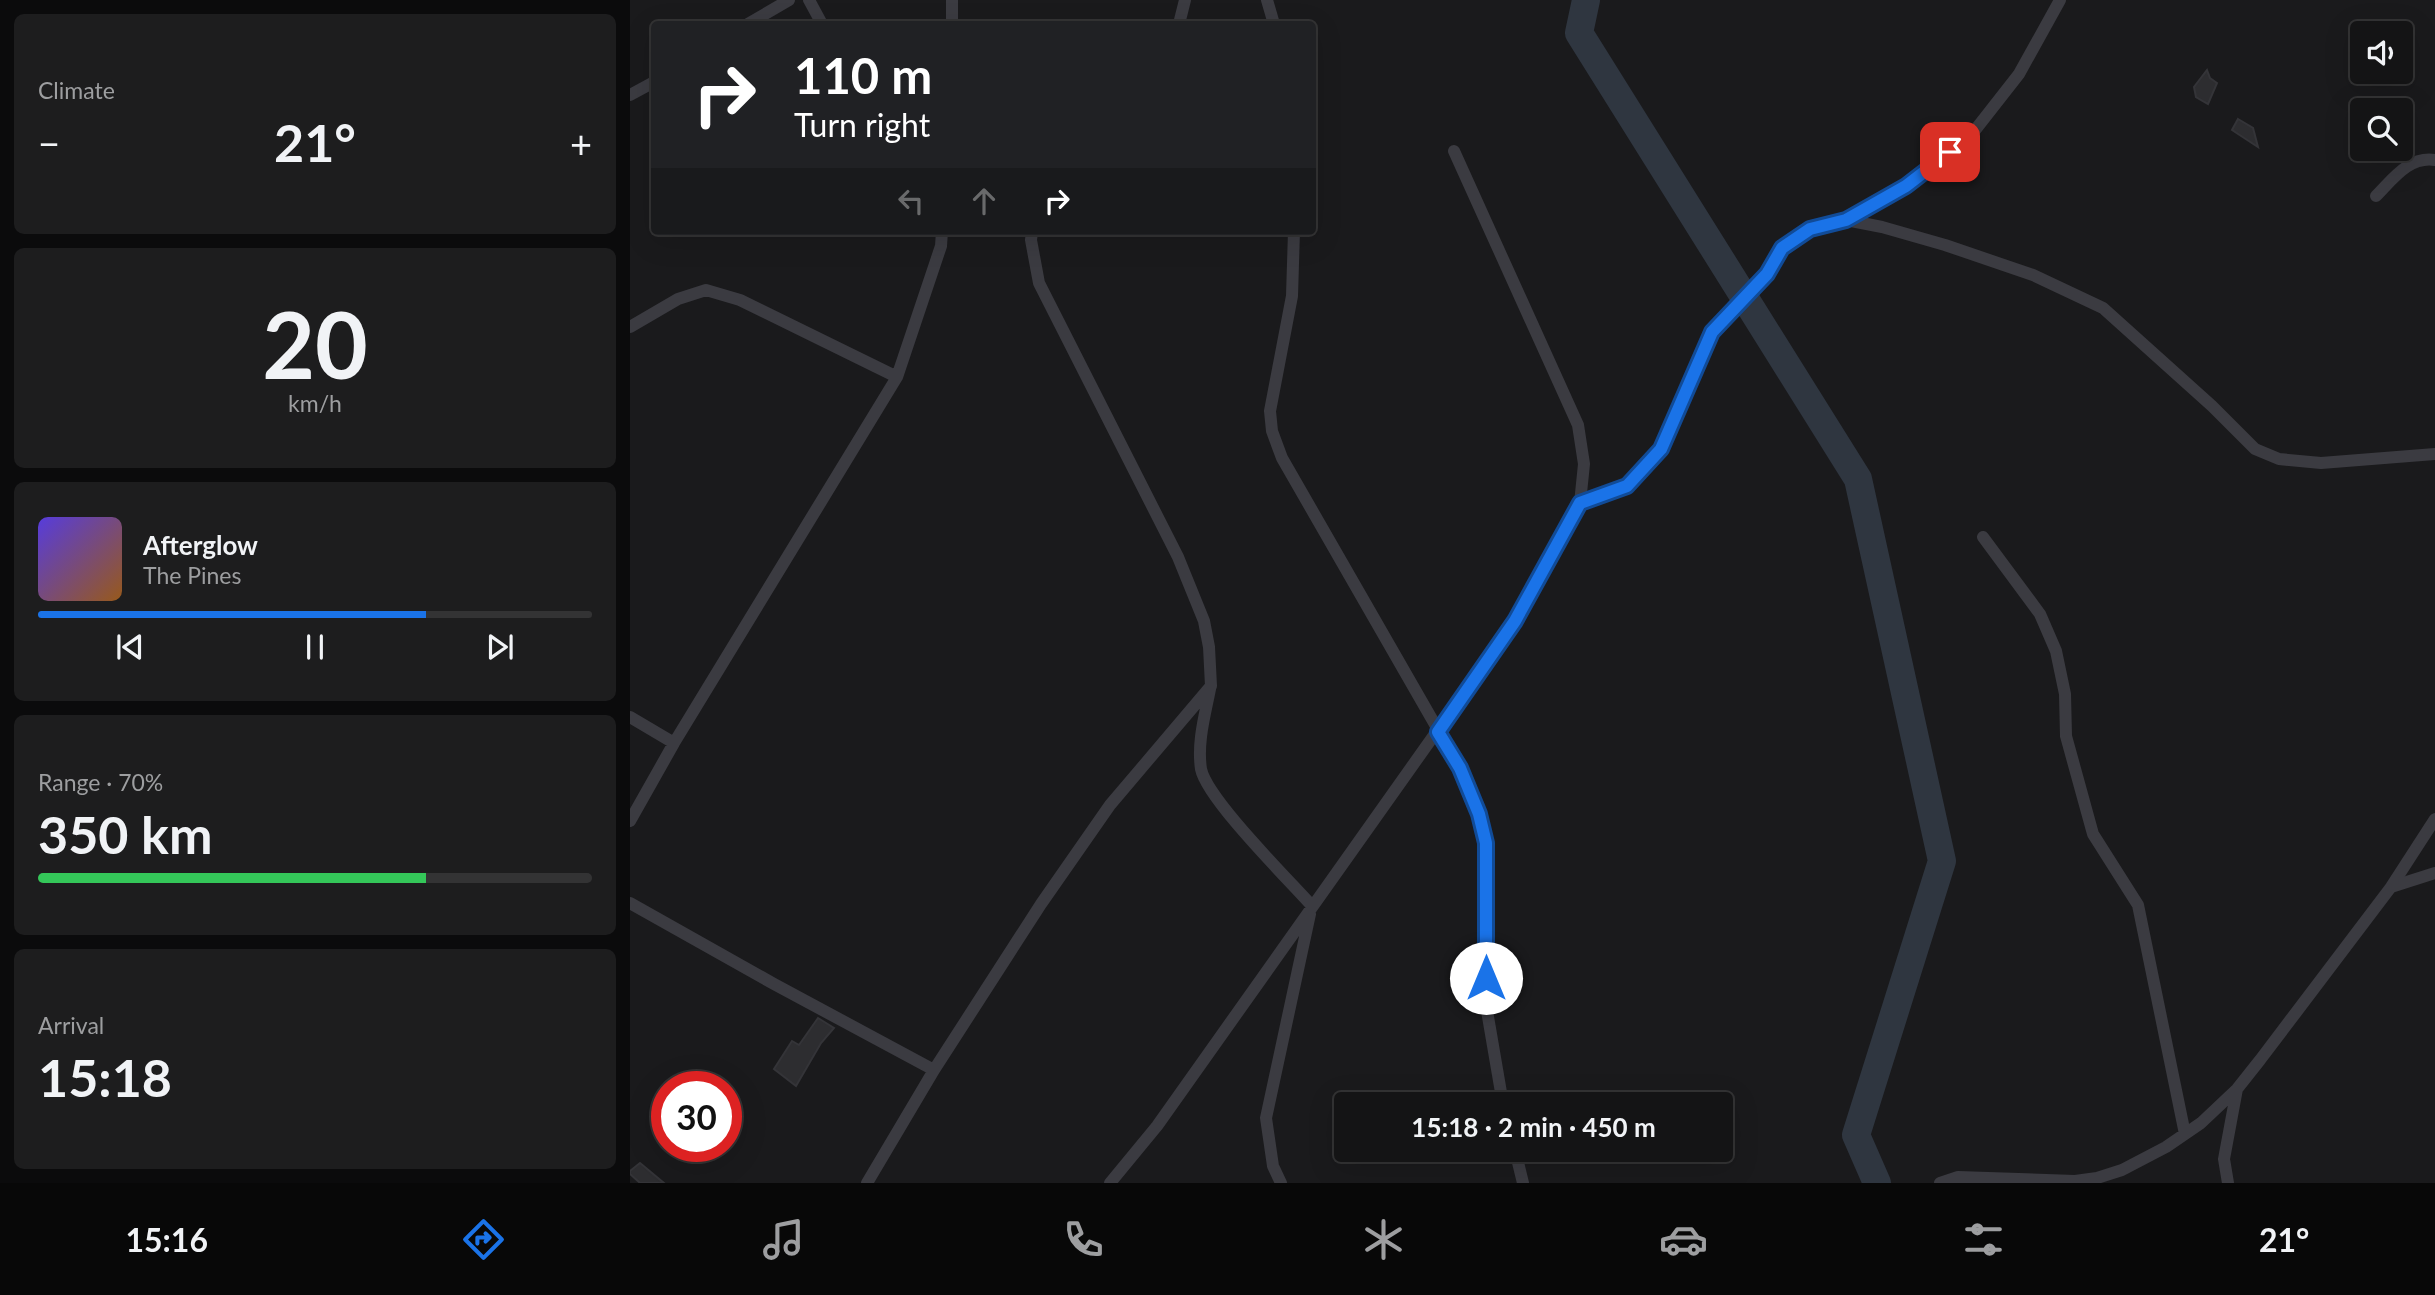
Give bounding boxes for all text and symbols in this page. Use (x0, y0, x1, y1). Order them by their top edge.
map controls (2350, 21, 2413, 161)
button: sound (2350, 21, 2413, 84)
text: 110 m (794, 46, 932, 104)
icon: right (679, 49, 770, 140)
text: Climate (38, 76, 115, 104)
button: search (2350, 98, 2413, 161)
text: Turn right (794, 105, 930, 144)
text: 21° (274, 111, 356, 173)
text: − (38, 120, 60, 166)
text: + (570, 120, 592, 166)
pin (1920, 122, 1980, 182)
icon: arrive (1931, 133, 1969, 171)
icon: left (892, 182, 930, 220)
icon: ahead (965, 182, 1003, 220)
icon: right (1038, 182, 1076, 220)
text: 20 (262, 289, 368, 398)
text: km/h (288, 389, 342, 417)
text: Afterglow (143, 529, 258, 561)
text: The Pines (143, 561, 241, 589)
icon: previous (111, 628, 149, 666)
icon: pause (296, 628, 334, 666)
icon: next (481, 628, 519, 666)
text: Range · 70% (38, 768, 163, 796)
text: 350 km (38, 803, 212, 865)
position arrow (1449, 941, 1523, 1015)
text: Arrival (38, 1011, 104, 1039)
text: 15:18 (38, 1046, 172, 1108)
speed limit sign: 30 (651, 1071, 742, 1162)
text: 15:18 · 2 min · 450 m (1411, 1111, 1656, 1143)
icon: directions (459, 1215, 508, 1264)
icon: music (759, 1215, 808, 1264)
icon: phone (1059, 1215, 1108, 1264)
icon: climate (1359, 1215, 1408, 1264)
icon: car (1659, 1215, 1708, 1264)
icon: filters (1959, 1215, 2008, 1264)
text: 15:16 (126, 1220, 208, 1259)
text: 21° (2259, 1220, 2309, 1259)

